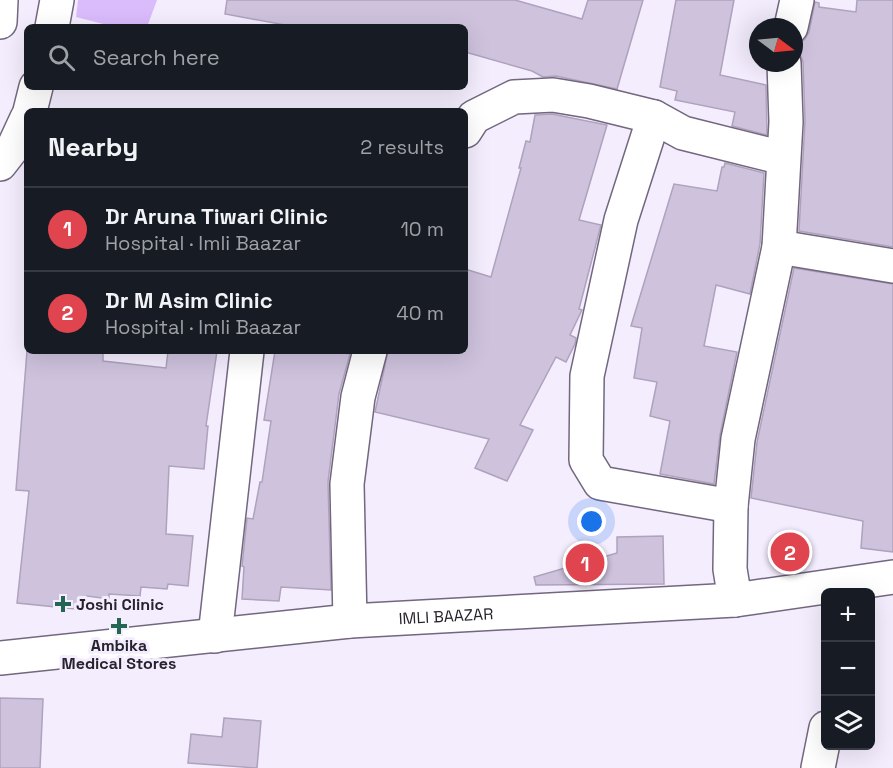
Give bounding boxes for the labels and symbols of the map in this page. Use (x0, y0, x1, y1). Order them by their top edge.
north arrow (749, 18, 803, 72)
your location (577, 507, 606, 536)
pin: 2 (770, 530, 810, 574)
pin: 1 (566, 540, 604, 586)
place label: Joshi Clinic (76, 594, 164, 615)
marker: Joshi Clinic (54, 595, 72, 613)
street label: IMLI BAAZAR (398, 603, 494, 629)
marker: Ambika Medical Stores (112, 619, 126, 633)
place label: Ambika Medical Stores (62, 635, 176, 674)

